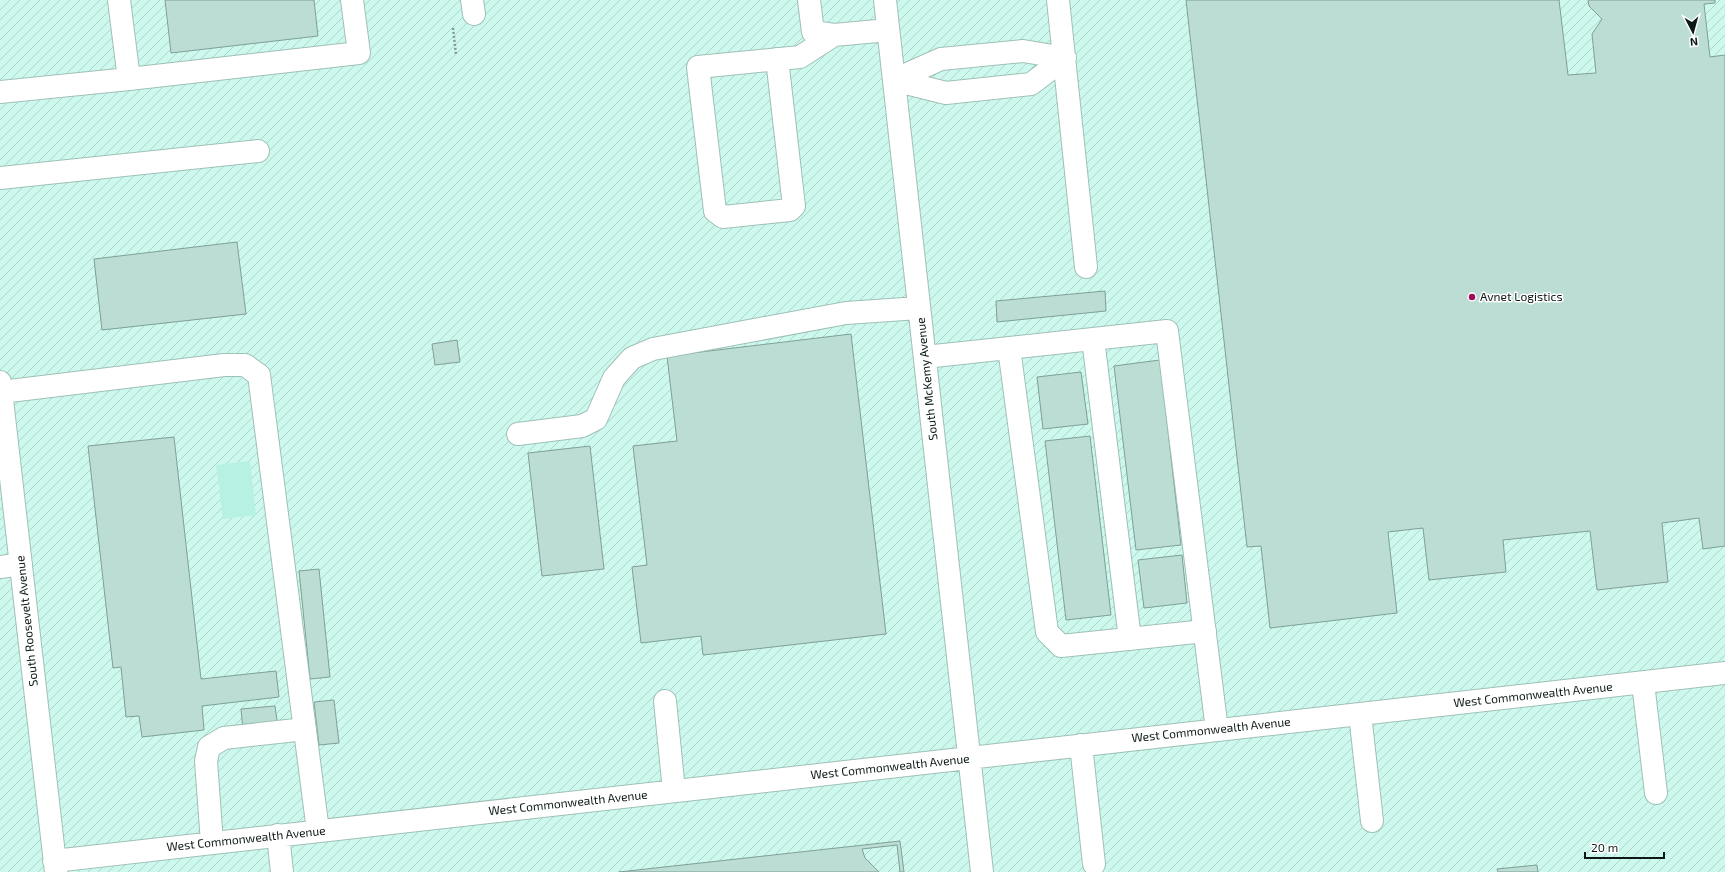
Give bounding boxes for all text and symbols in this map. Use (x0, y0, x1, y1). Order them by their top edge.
north arrow (1673, 12, 1713, 52)
text: N (1689, 36, 1699, 49)
place label: Avnet Logistics (1480, 289, 1563, 303)
marker: Avnet Logistics (1467, 292, 1477, 302)
street label: South McKemy Avenue (913, 317, 939, 441)
street label: South Roosevelt Avenue (12, 555, 40, 687)
street label: West Commonwealth Avenue (1453, 679, 1613, 709)
street label: West Commonwealth Avenue (1131, 714, 1291, 744)
street label: West Commonwealth Avenue (810, 751, 970, 781)
street label: West Commonwealth Avenue (488, 787, 648, 817)
street label: West Commonwealth Avenue (166, 823, 326, 853)
scale bar (1585, 834, 1664, 860)
text: 20 m (1591, 840, 1618, 854)

